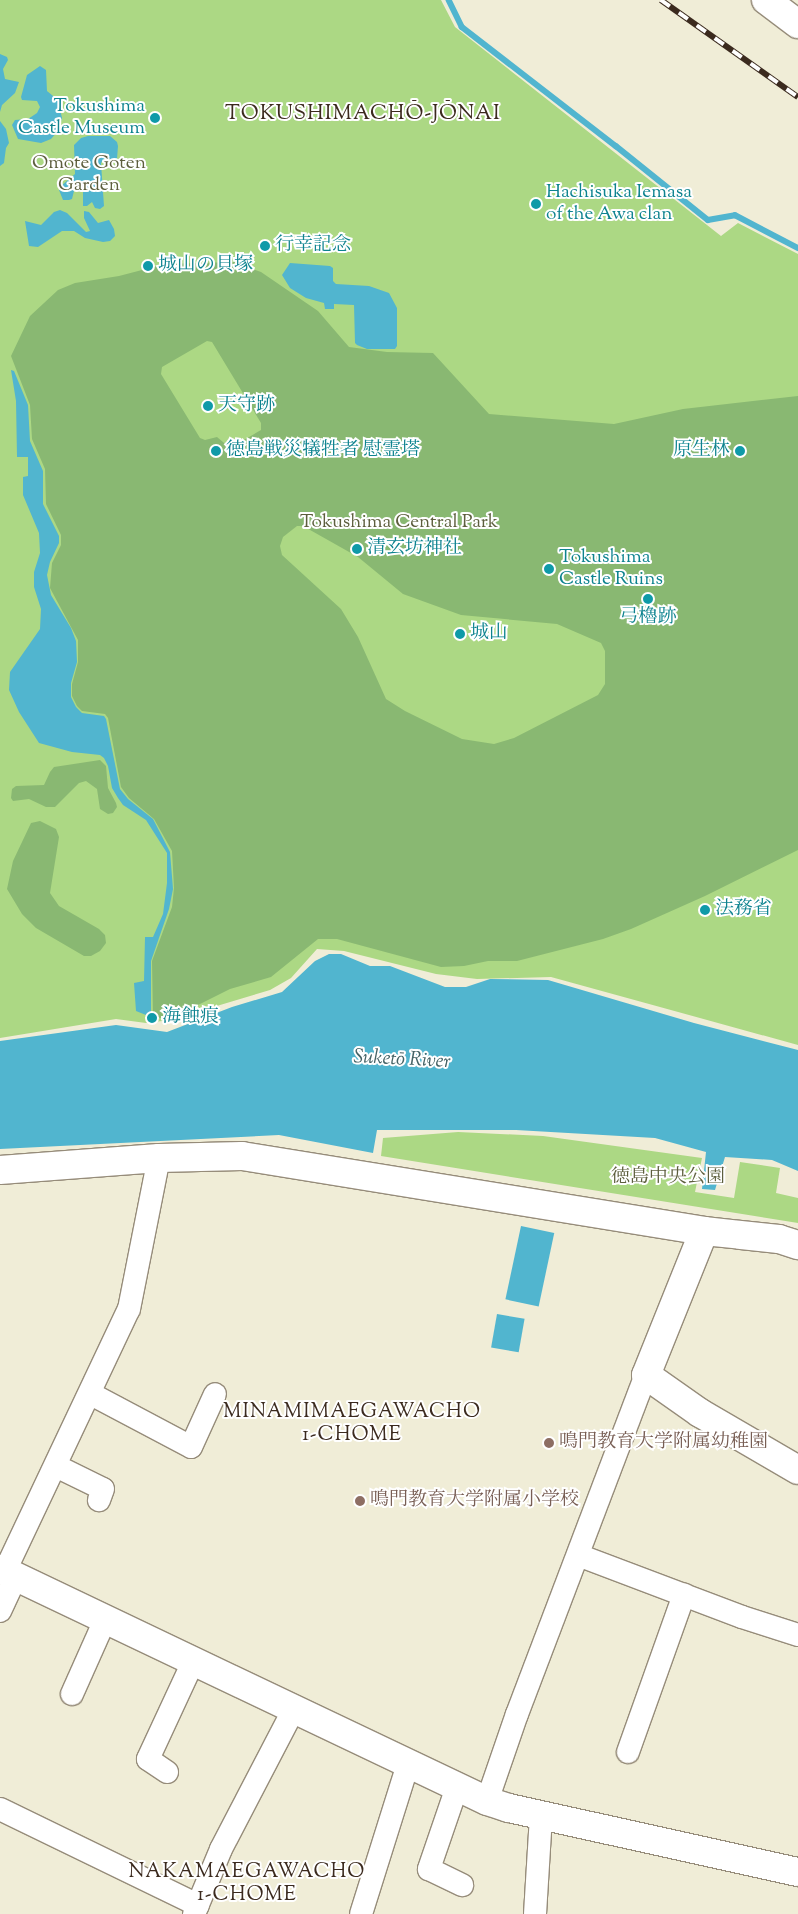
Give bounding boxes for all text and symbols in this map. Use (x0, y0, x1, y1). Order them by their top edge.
place label: Tokushima Castle Museum (18, 96, 145, 140)
district label: TOKUSHIMACHŌ-JŌNAI (223, 101, 503, 127)
marker: Tokushima Castle Museum (149, 112, 161, 124)
park label: Omote Goten Garden (32, 153, 146, 197)
place label: Hachisuka Iemasa of the Awa clan (546, 182, 692, 226)
marker: Hachisuka Iemasa of the Awa clan (530, 198, 542, 210)
place label: 行幸記念 (275, 235, 351, 257)
marker: 行幸記念 (259, 240, 271, 252)
place label: 城山の貝塚 (158, 255, 253, 277)
marker: 城山の貝塚 (142, 260, 154, 272)
place label: 天守跡 (218, 395, 275, 417)
marker: 天守跡 (202, 400, 214, 412)
place label: 徳島戦災犠牲者 慰霊塔 (226, 440, 420, 462)
place label: 原生林 (673, 440, 730, 462)
marker: 徳島戦災犠牲者 慰霊塔 (210, 445, 222, 457)
marker: 原生林 (734, 445, 746, 457)
park label: Tokushima Central Park (300, 512, 498, 534)
place label: 清玄坊神社 (367, 538, 462, 560)
marker: 清玄坊神社 (351, 543, 363, 555)
place label: Tokushima Castle Ruins (559, 547, 663, 591)
marker: Tokushima Castle Ruins (543, 563, 555, 575)
marker: 弓櫓跡 (642, 593, 654, 605)
place label: 弓櫓跡 (620, 607, 676, 629)
place label: 城山 (470, 623, 508, 645)
marker: 城山 (454, 628, 466, 640)
place label: 法務省 (715, 899, 772, 921)
marker: 法務省 (699, 904, 711, 916)
place label: 海蝕痕 (162, 1007, 219, 1029)
marker: 海蝕痕 (146, 1012, 158, 1024)
water label: Suketō River (353, 1045, 451, 1075)
park label: 徳島中央公園 (611, 1167, 725, 1189)
district label: MINAMIMAEGAWACHO 1-CHOME (221, 1401, 483, 1448)
place label: 鳴門教育大学附属幼稚園 (559, 1432, 768, 1454)
marker: 鳴門教育大学附属幼稚園 (543, 1437, 555, 1449)
place label: 鳴門教育大学附属小学校 (370, 1490, 579, 1512)
marker: 鳴門教育大学附属小学校 (354, 1495, 366, 1507)
district label: NAKAMAEGAWACHO 1-CHOME (127, 1861, 367, 1908)

